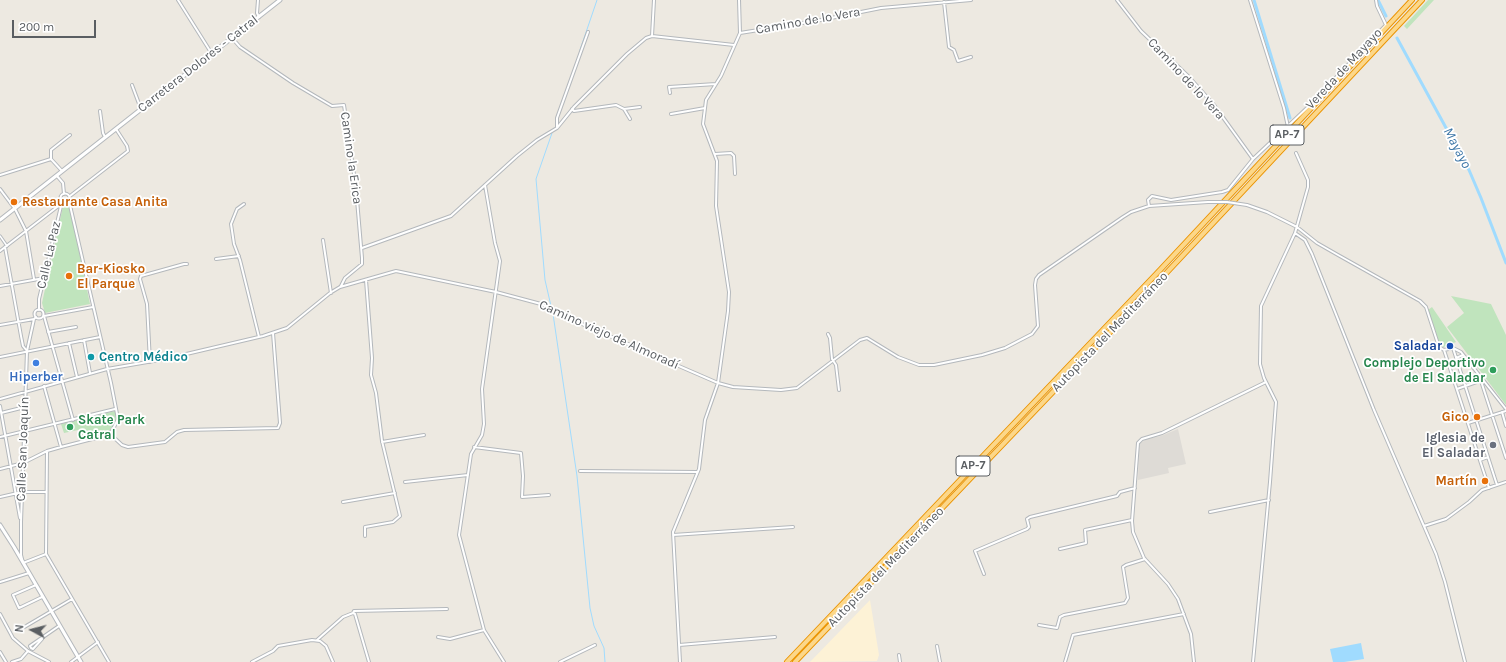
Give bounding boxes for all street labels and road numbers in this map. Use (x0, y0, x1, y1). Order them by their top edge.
street label: Camino de lo Vera (754, 4, 862, 38)
street label: Carretera Dolores - Catral (135, 12, 261, 116)
street label: Vereda de Mayayo (1303, 25, 1385, 113)
street label: Camino de lo Vera (1144, 35, 1228, 123)
street label: Camino la Erica (337, 111, 365, 205)
road number: AP-7 (1270, 125, 1304, 145)
street label: Calle La Paz (34, 220, 64, 290)
street label: Autopista del Mediterráneo (1049, 269, 1171, 395)
street label: Camino viejo de Almoradí (536, 297, 682, 373)
street label: Calle San Joaquín (13, 396, 33, 502)
road number: AP-7 (956, 456, 990, 476)
street label: Autopista del Mediterráneo (825, 504, 947, 630)

